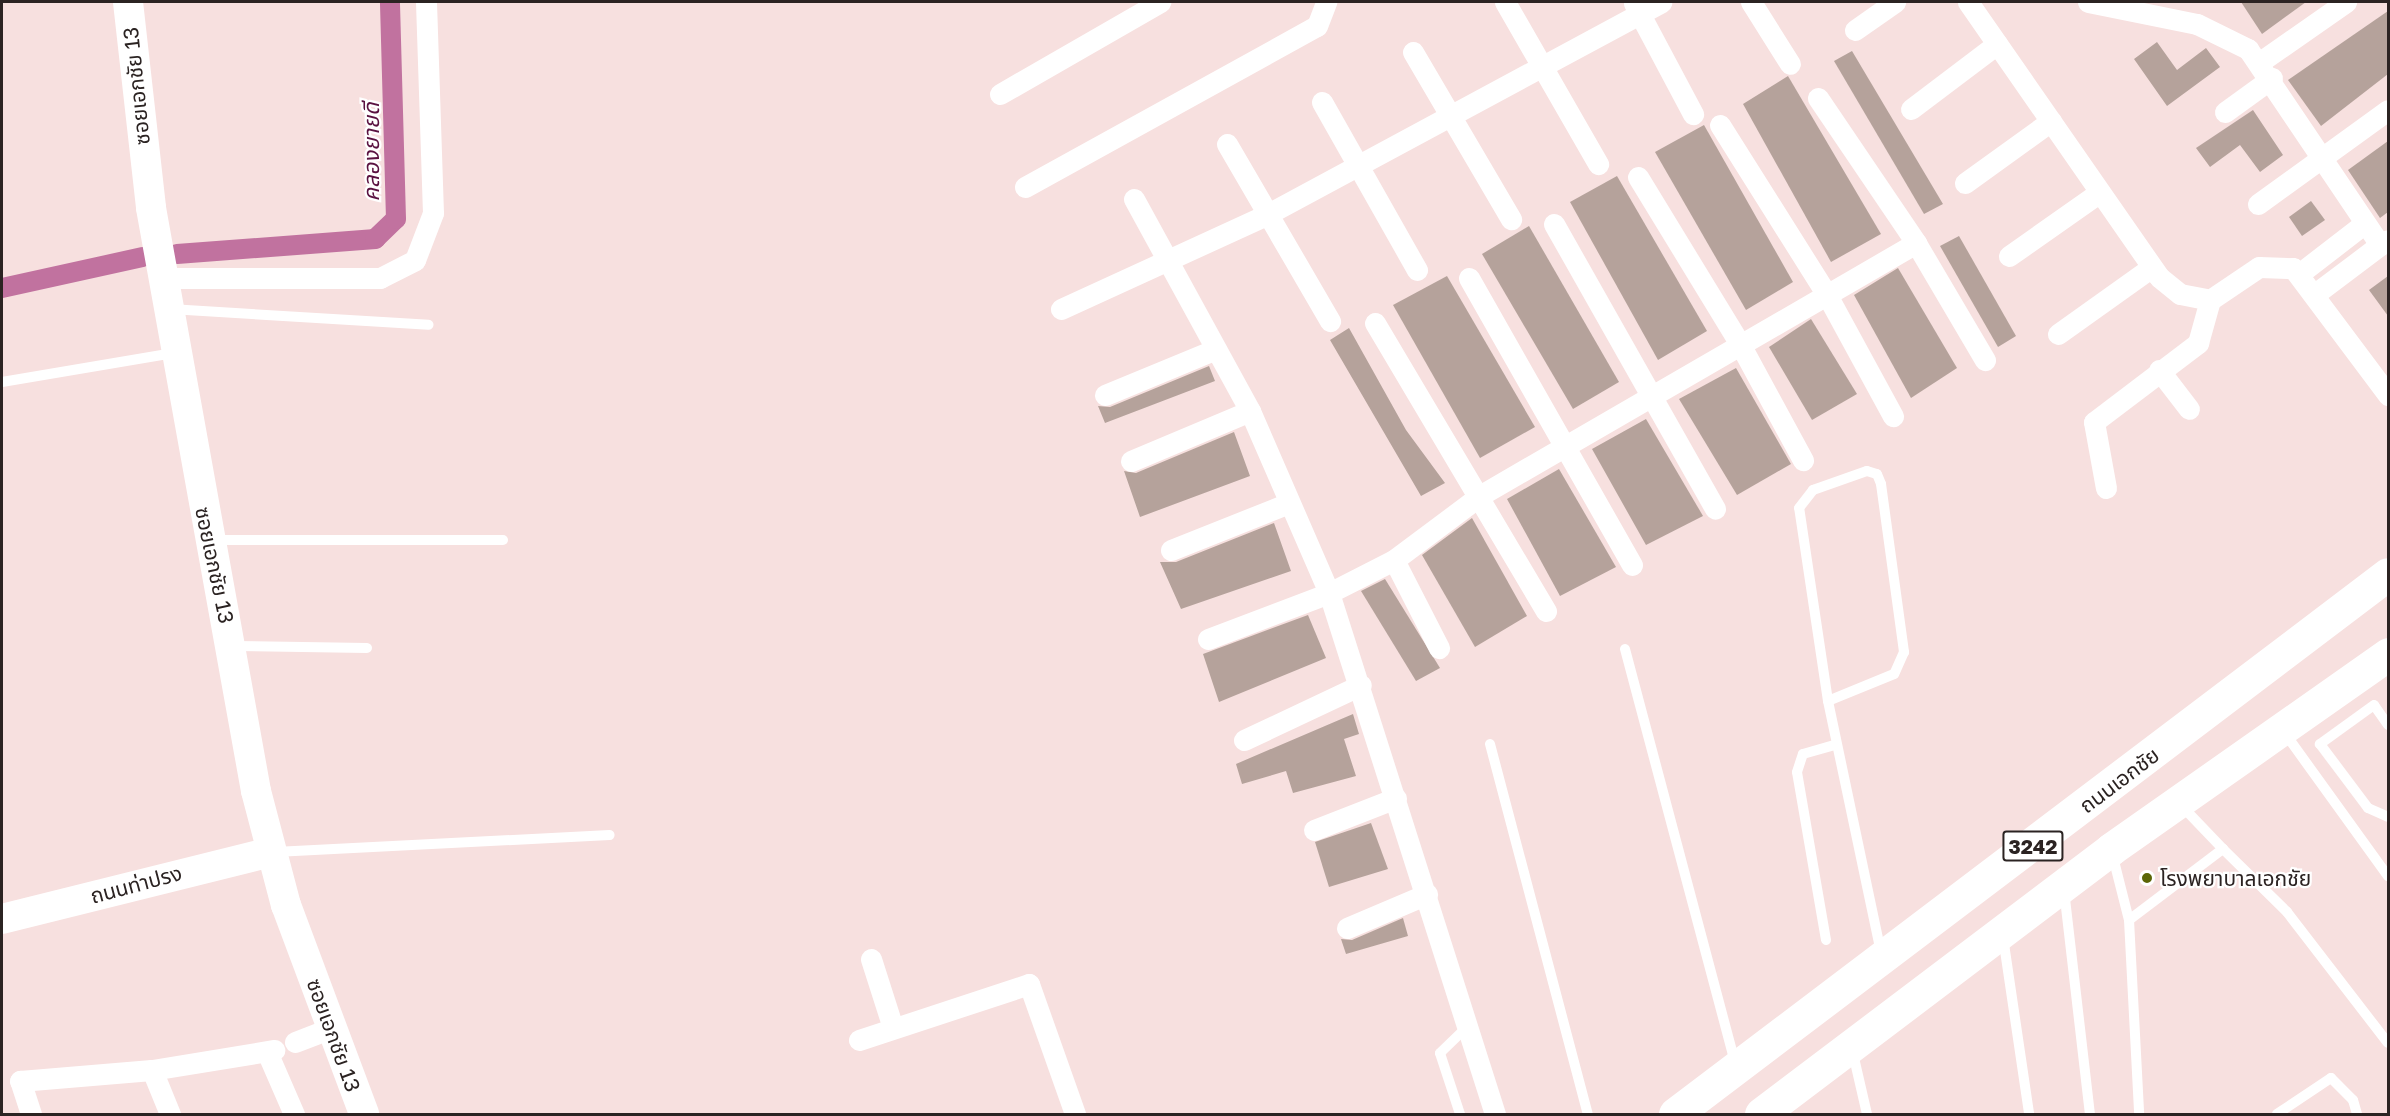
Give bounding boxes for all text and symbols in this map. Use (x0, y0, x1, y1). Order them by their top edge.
street label: ซอยเอกชัย 13 (117, 26, 155, 146)
water label: คลองยายดี (358, 102, 384, 202)
street label: ซอยเอกชัย 13 (190, 504, 240, 626)
street label: ถนนเอกชัย (2074, 742, 2164, 818)
road number: 3242 (2002, 829, 2064, 863)
street label: ถนนท่าปรง (87, 860, 185, 908)
place label: โรงพยาบาลเอกชัย (2160, 865, 2311, 891)
marker: โรงพยาบาลเอกชัย (2138, 869, 2156, 887)
street label: ซอยเอกชัย 13 (302, 975, 366, 1095)

